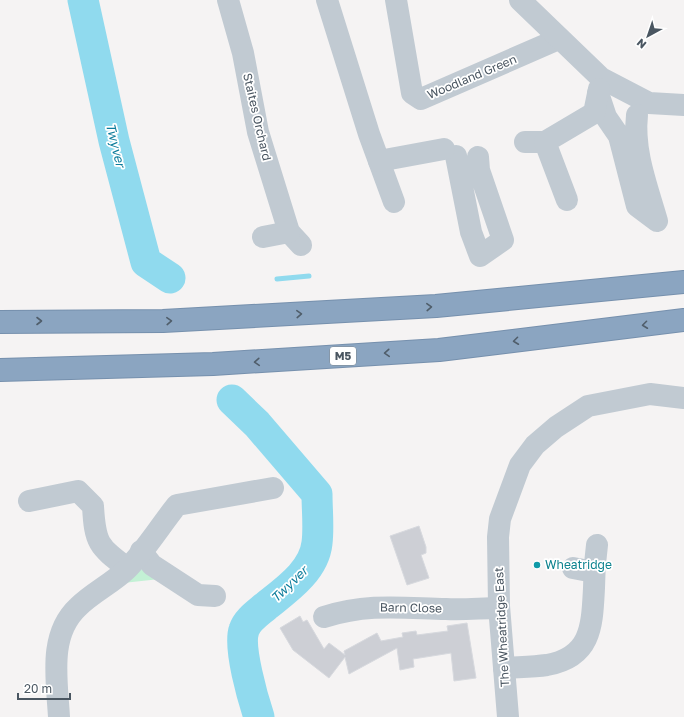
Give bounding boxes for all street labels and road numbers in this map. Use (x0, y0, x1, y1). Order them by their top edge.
street label: Woodland Green (425, 51, 519, 102)
street label: Staites Orchard (240, 72, 275, 162)
road number: M5 (330, 347, 356, 365)
street label: The Wheatridge East (491, 567, 512, 687)
street label: Barn Close (380, 599, 442, 616)

